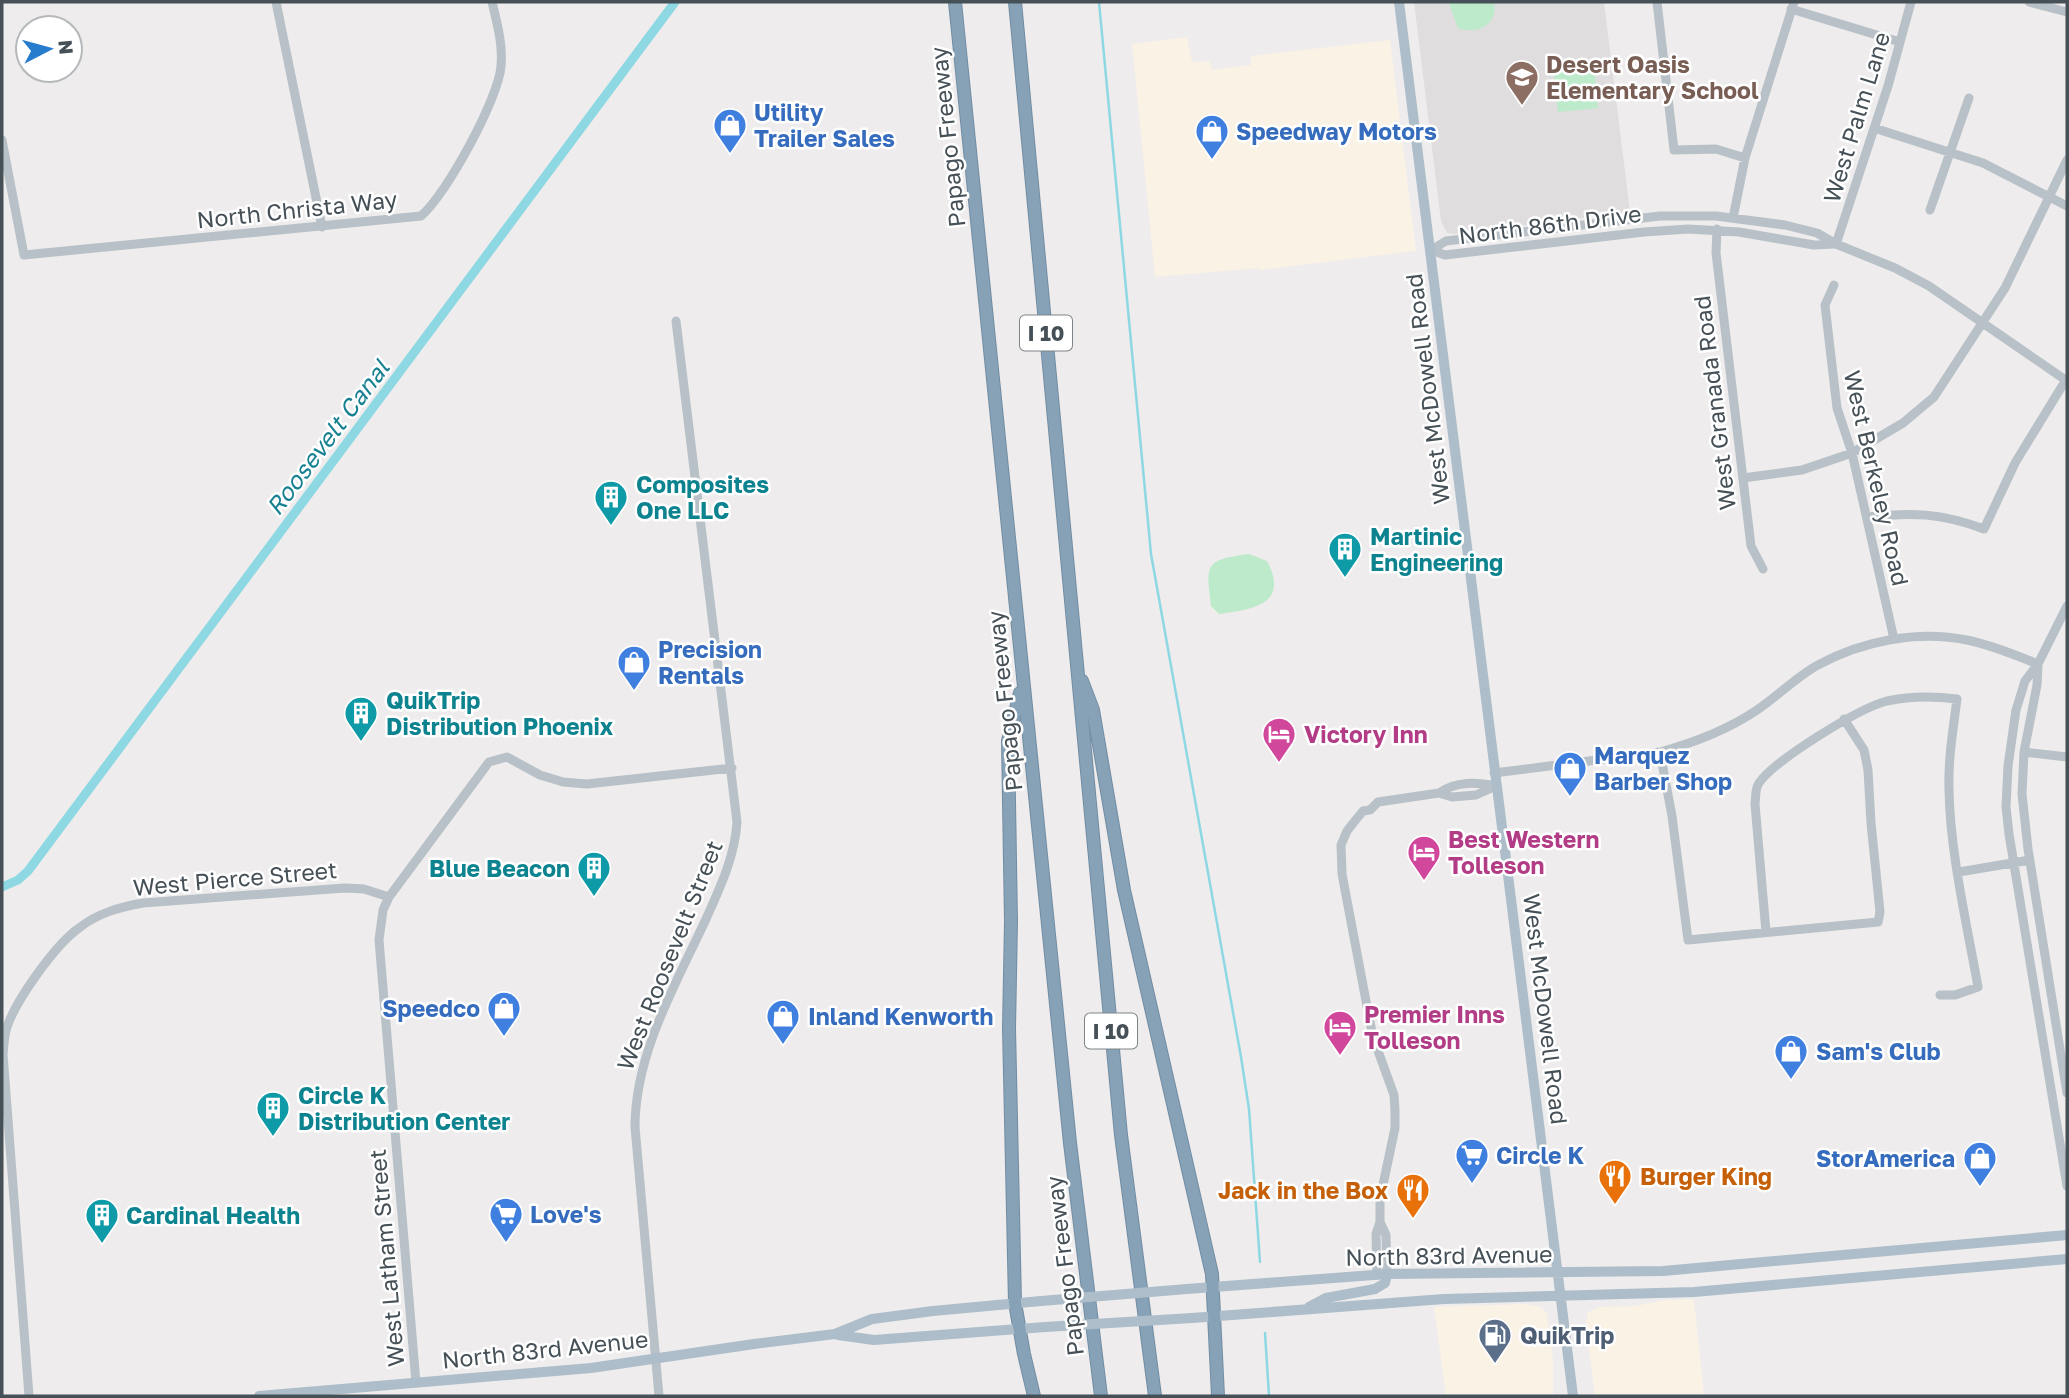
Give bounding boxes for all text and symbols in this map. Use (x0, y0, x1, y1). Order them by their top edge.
north arrow (14, 14, 84, 84)
street label: West Palm Lane (1817, 28, 1895, 206)
text: N (54, 39, 79, 56)
street label: Papago Freeway (924, 45, 970, 229)
place label: Desert Oasis Elementary School (1546, 50, 1759, 104)
school or university icon: Desert Oasis Elementary School (1503, 58, 1541, 107)
place label: Utility Trailer Sales (754, 98, 895, 152)
shop icon: Utility Trailer Sales (711, 106, 749, 155)
shop icon: Speedway Motors (1193, 112, 1231, 161)
place label: Speedway Motors (1236, 117, 1437, 145)
street label: North Christa Way (195, 185, 399, 233)
street label: North 86th Drive (1457, 199, 1643, 249)
street label: West McDowell Road (1399, 272, 1455, 506)
street label: West Granada Road (1687, 294, 1741, 512)
road number: I 10 (1020, 316, 1072, 350)
water label: Roosevelt Canal (259, 353, 396, 520)
street label: West Berkeley Road (1839, 368, 1915, 588)
place label: Composites One LLC (636, 470, 769, 524)
building icon: Composites One LLC (592, 478, 630, 527)
place label: Martinic Engineering (1370, 522, 1503, 576)
building icon: Martinic Engineering (1326, 530, 1364, 579)
street label: Papago Freeway (981, 609, 1027, 793)
place label: Precision Rentals (658, 635, 762, 689)
shop icon: Precision Rentals (615, 643, 653, 692)
place label: QuikTrip Distribution Phoenix (386, 686, 614, 740)
building icon: QuikTrip Distribution Phoenix (342, 694, 380, 743)
hotel icon: Victory Inn (1260, 715, 1298, 764)
place label: Victory Inn (1304, 720, 1428, 748)
place label: Marquez Barber Shop (1594, 741, 1732, 795)
shop icon: Marquez Barber Shop (1551, 749, 1589, 798)
place label: Best Western Tolleson (1448, 825, 1599, 879)
hotel icon: Best Western Tolleson (1405, 833, 1443, 882)
street label: West Roosevelt Street (610, 836, 728, 1074)
building icon: Blue Beacon (575, 849, 613, 898)
place label: Blue Beacon (429, 854, 570, 882)
street label: West Pierce Street (132, 855, 338, 901)
street label: West McDowell Road (1518, 892, 1574, 1126)
shop icon: Speedco (485, 989, 523, 1038)
place label: Speedco (382, 994, 480, 1022)
shop icon: Inland Kenworth (764, 997, 802, 1046)
place label: Premier Inns Tolleson (1364, 1000, 1505, 1054)
place label: Inland Kenworth (808, 1002, 993, 1030)
hotel icon: Premier Inns Tolleson (1321, 1008, 1359, 1057)
road number: I 10 (1085, 1014, 1137, 1048)
shop icon: Sam's Club (1772, 1032, 1810, 1081)
place label: Sam's Club (1816, 1037, 1941, 1065)
place label: Circle K Distribution Center (298, 1081, 510, 1135)
building icon: Circle K Distribution Center (254, 1089, 292, 1138)
supermarket icon: Circle K (1453, 1136, 1491, 1185)
shop icon: StorAmerica (1961, 1139, 1999, 1188)
place label: Circle K (1496, 1141, 1584, 1169)
place label: StorAmerica (1816, 1144, 1955, 1172)
street label: West Latham Street (363, 1148, 409, 1368)
restaurant icon: Burger King (1596, 1157, 1634, 1206)
place label: Burger King (1640, 1162, 1772, 1190)
restaurant icon: Jack in the Box (1394, 1171, 1432, 1220)
street label: Papago Freeway (1039, 1174, 1089, 1358)
place label: Jack in the Box (1218, 1176, 1389, 1204)
supermarket icon: Love's (487, 1195, 525, 1244)
building icon: Cardinal Health (83, 1196, 121, 1245)
place label: Love's (530, 1200, 602, 1228)
place label: Cardinal Health (126, 1201, 300, 1229)
street label: North 83rd Avenue (1345, 1239, 1553, 1271)
fuel station icon: QuikTrip (1476, 1316, 1514, 1365)
place label: QuikTrip (1520, 1321, 1614, 1349)
street label: North 83rd Avenue (441, 1324, 649, 1374)

